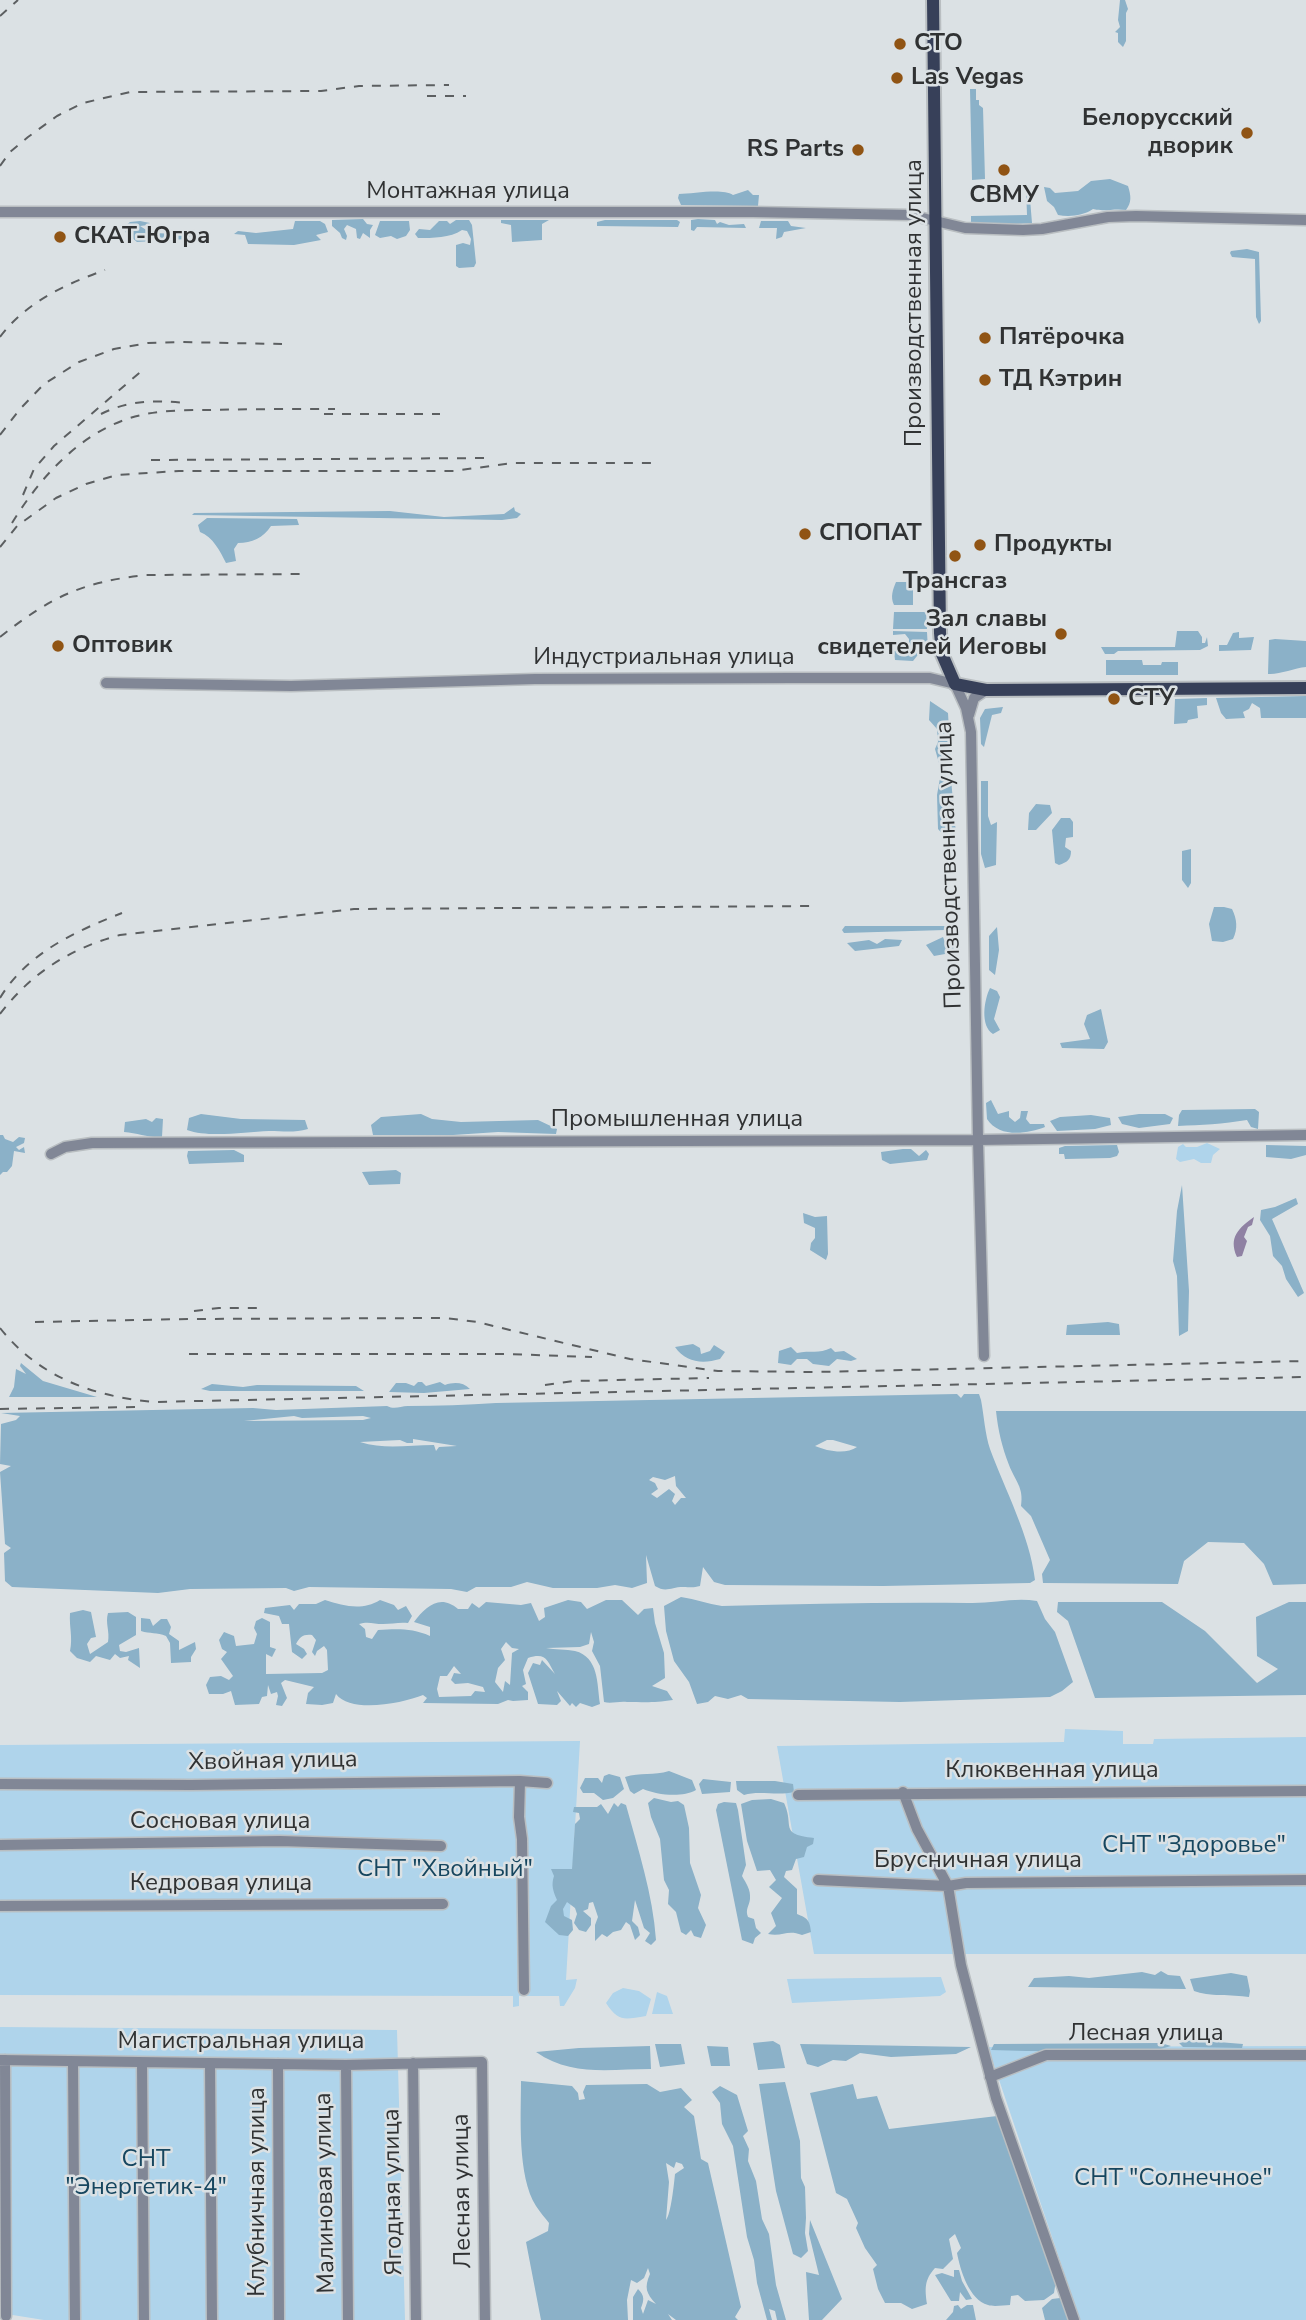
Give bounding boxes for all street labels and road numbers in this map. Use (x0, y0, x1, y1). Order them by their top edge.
street label: Производственная улица (901, 159, 929, 447)
street label: Монтажная улица (366, 178, 570, 206)
street label: Индустриальная улица (533, 644, 795, 672)
street label: Производственная улица (931, 721, 969, 1009)
street label: Промышленная улица (551, 1106, 803, 1134)
street label: Хвойная улица (188, 1746, 358, 1778)
street label: Клюквенная улица (945, 1757, 1159, 1785)
street label: Сосновая улица (130, 1808, 310, 1836)
street label: Брусничная улица (874, 1847, 1082, 1875)
street label: Кедровая улица (130, 1870, 312, 1898)
street label: Лесная улица (1068, 2020, 1224, 2048)
street label: Магистральная улица (118, 2028, 364, 2056)
street label: Клубничная улица (244, 2087, 272, 2297)
street label: Малиновая улица (310, 2092, 342, 2294)
street label: Ягодная улица (378, 2108, 410, 2276)
street label: Лесная улица (447, 2113, 479, 2269)

